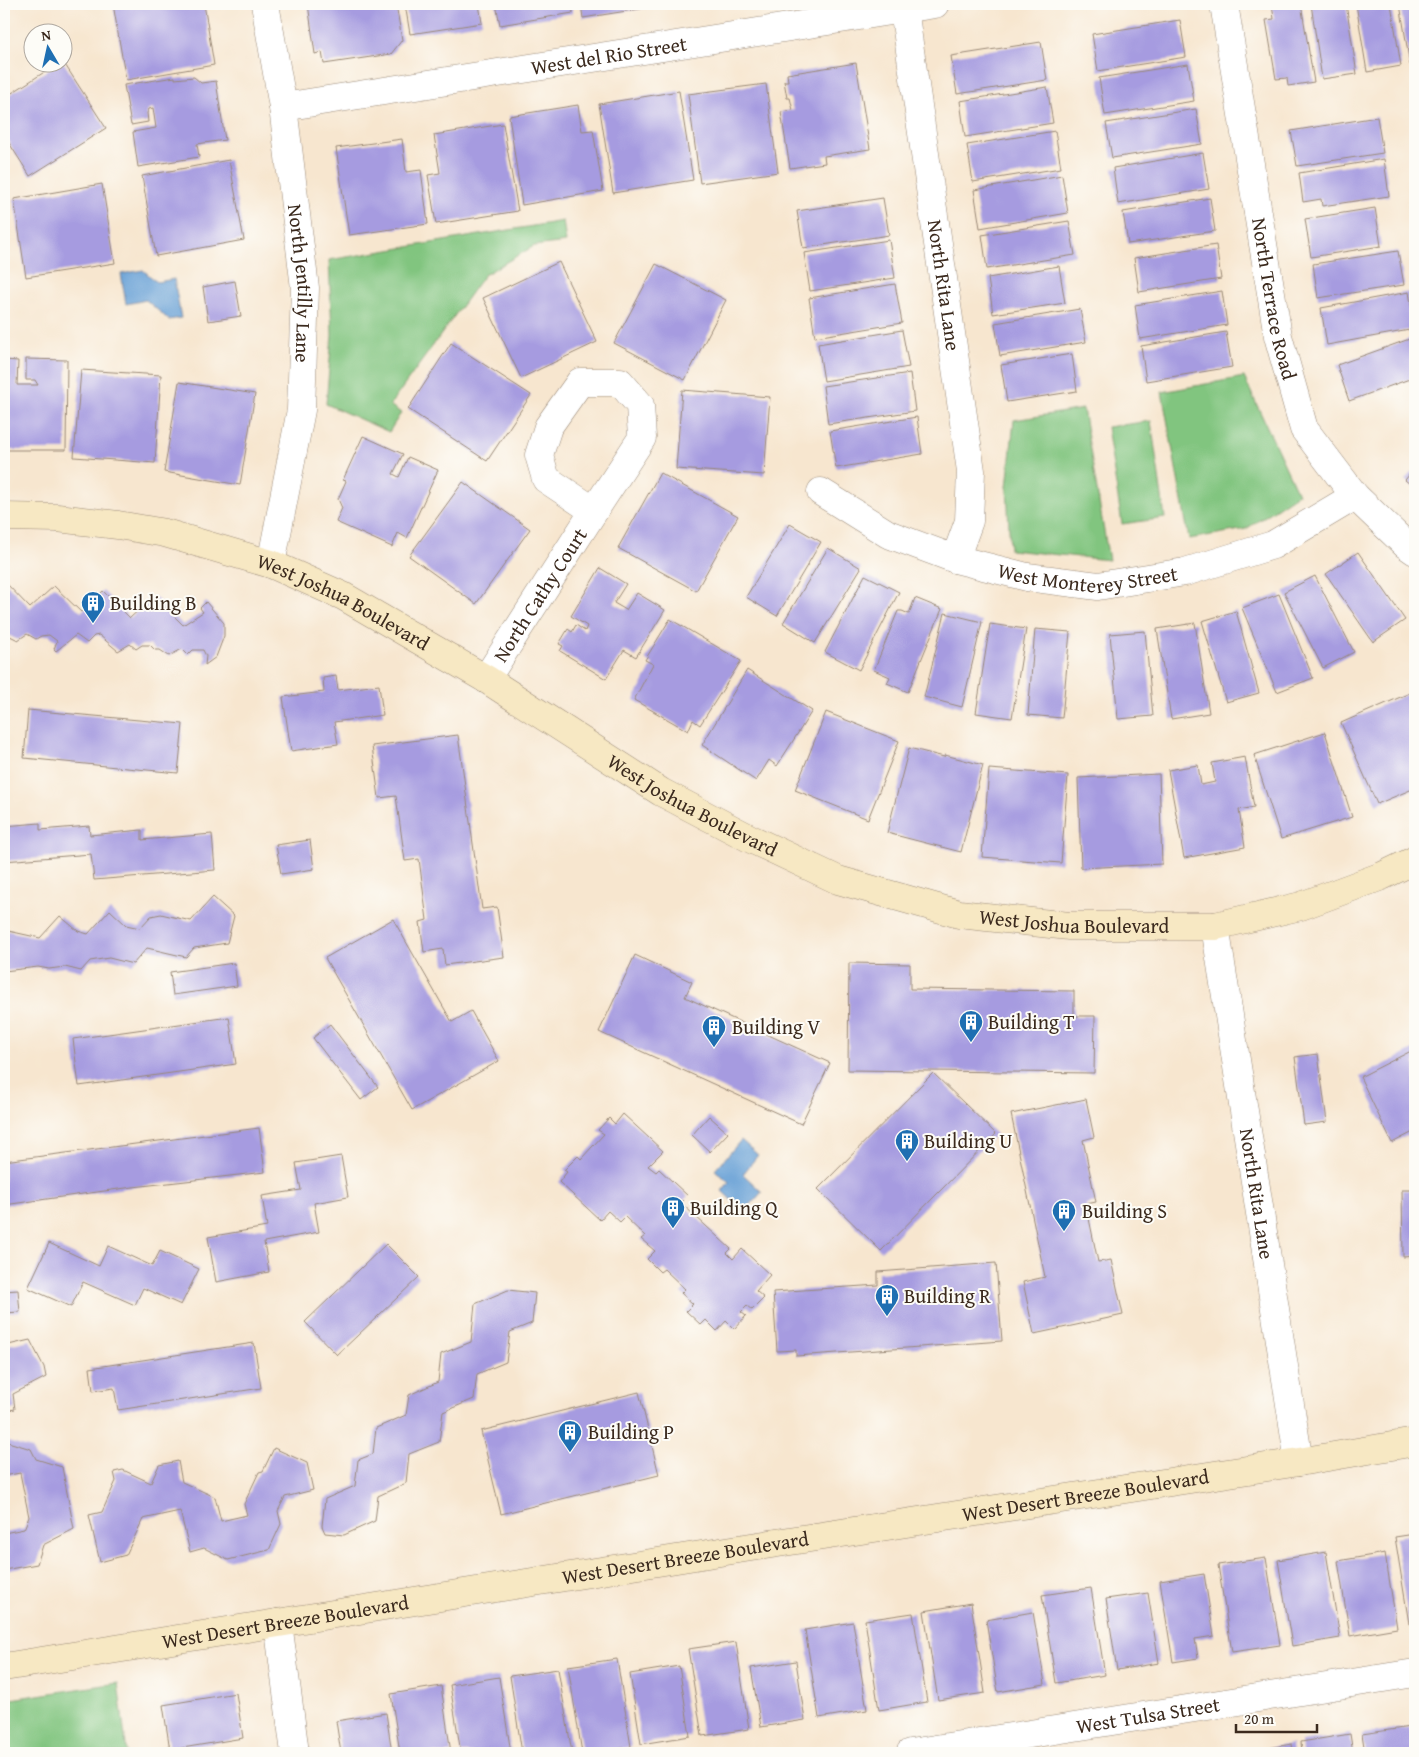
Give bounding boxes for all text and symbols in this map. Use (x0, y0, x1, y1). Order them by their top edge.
north arrow (22, 22, 72, 72)
text: N (40, 24, 53, 46)
street label: West del Rio Street (529, 28, 689, 82)
street label: North Jentilly Lane (281, 202, 320, 363)
street label: North Terrace Road (1245, 216, 1305, 383)
street label: North Rita Lane (921, 218, 968, 353)
street label: North Cathy Court (486, 522, 594, 667)
street label: West Joshua Boulevard (254, 546, 436, 657)
street label: West Monterey Street (995, 555, 1180, 600)
place label: Building B (110, 588, 197, 617)
building icon: Building B (80, 590, 106, 624)
street label: West Joshua Boulevard (602, 746, 783, 864)
street label: West Joshua Boulevard (978, 901, 1170, 940)
place label: Building T (988, 1007, 1074, 1036)
building icon: Building T (958, 1009, 984, 1043)
place label: Building V (732, 1012, 820, 1041)
building icon: Building V (701, 1014, 727, 1048)
place label: Building U (924, 1126, 1012, 1155)
street label: North Rita Lane (1233, 1126, 1282, 1261)
building icon: Building U (894, 1128, 920, 1162)
place label: Building Q (690, 1193, 778, 1222)
building icon: Building Q (660, 1195, 686, 1229)
place label: Building S (1082, 1196, 1167, 1225)
building icon: Building S (1051, 1198, 1077, 1232)
place label: Building R (904, 1281, 991, 1310)
building icon: Building R (874, 1283, 900, 1317)
place label: Building P (588, 1417, 674, 1446)
building icon: Building P (557, 1419, 583, 1453)
street label: West Desert Breeze Boulevard (960, 1461, 1211, 1528)
street label: West Desert Breeze Boulevard (560, 1523, 811, 1591)
street label: West Desert Breeze Boulevard (160, 1587, 411, 1655)
street label: West Tulsa Street (1074, 1689, 1222, 1740)
scale bar (1236, 1702, 1318, 1734)
text: 20 m (1244, 1708, 1275, 1729)

